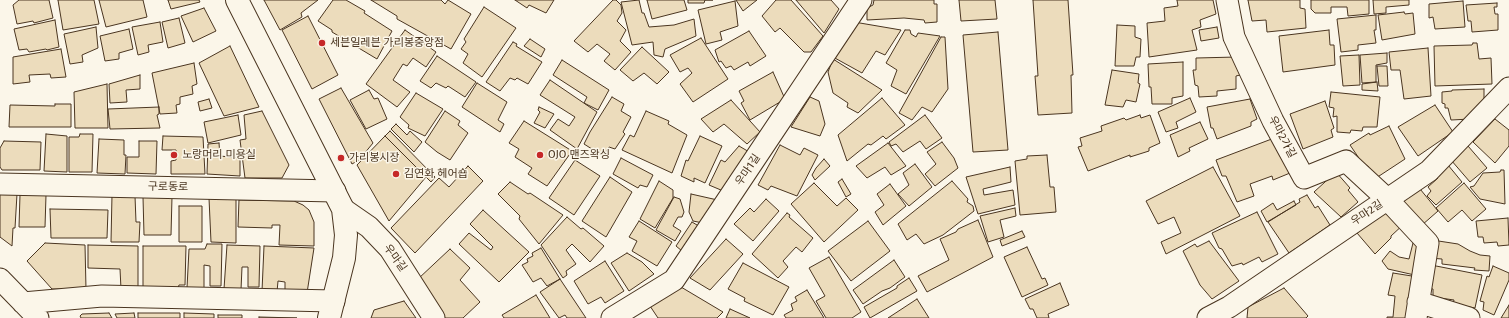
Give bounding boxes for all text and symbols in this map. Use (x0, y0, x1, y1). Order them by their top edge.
place label: 세븐일레븐 가리봉중앙점 (330, 36, 444, 50)
marker: 세븐일레븐 가리봉중앙점 (317, 38, 327, 48)
street label: 우마2가길 (1265, 114, 1299, 160)
place label: 노랑머리 미용실 (182, 148, 256, 162)
place label: OJO 맨즈왁싱 (548, 148, 610, 162)
marker: 노랑머리 미용실 (169, 150, 179, 160)
marker: OJO 맨즈왁싱 (535, 150, 545, 160)
place label: 가리봉시장 (349, 151, 400, 165)
street label: 우마1길 (733, 152, 763, 188)
marker: 가리봉시장 (336, 153, 346, 163)
place label: 김연화 헤어숍 (404, 167, 468, 181)
marker: 김연화 헤어숍 (391, 169, 401, 179)
street label: 구로동로 (148, 180, 188, 194)
street label: 우마2길 (1348, 198, 1386, 228)
street label: 우마길 (381, 242, 409, 274)

